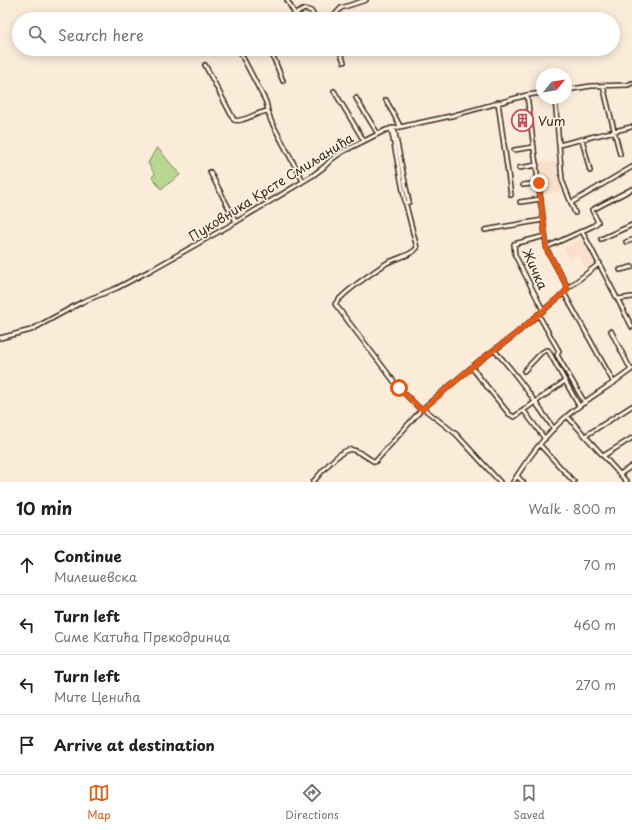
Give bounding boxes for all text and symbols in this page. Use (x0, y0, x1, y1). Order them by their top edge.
search box (12, 12, 620, 56)
icon: search (26, 23, 48, 45)
text: Search here (58, 23, 144, 46)
north arrow (536, 68, 572, 104)
building icon: Vum (510, 108, 536, 134)
place label: Vum (538, 111, 566, 130)
street label: Пуковника Крсте Смиљанића (185, 127, 358, 245)
route end (530, 174, 548, 192)
street label: Жичка (518, 245, 553, 293)
route start (390, 379, 408, 397)
text: 10 min (16, 495, 72, 521)
text: Walk · 800 m (528, 499, 616, 518)
text: Continue (54, 544, 122, 567)
icon: ahead (16, 554, 38, 576)
text: 70 m (583, 555, 616, 574)
text: Милешевска (54, 567, 137, 586)
text: Turn left (54, 604, 120, 627)
icon: left (16, 614, 38, 636)
text: 460 m (573, 615, 616, 634)
text: Симе Катића Прекодринца (54, 627, 230, 646)
text: Turn left (54, 664, 120, 687)
icon: left (16, 674, 38, 696)
text: 270 m (575, 675, 616, 694)
text: Мите Ценића (54, 687, 140, 706)
text: Arrive at destination (54, 733, 215, 756)
icon: arrive (16, 734, 38, 756)
tab: Map (87, 782, 111, 823)
tab: Directions (285, 782, 339, 823)
tab: Saved (513, 782, 545, 823)

